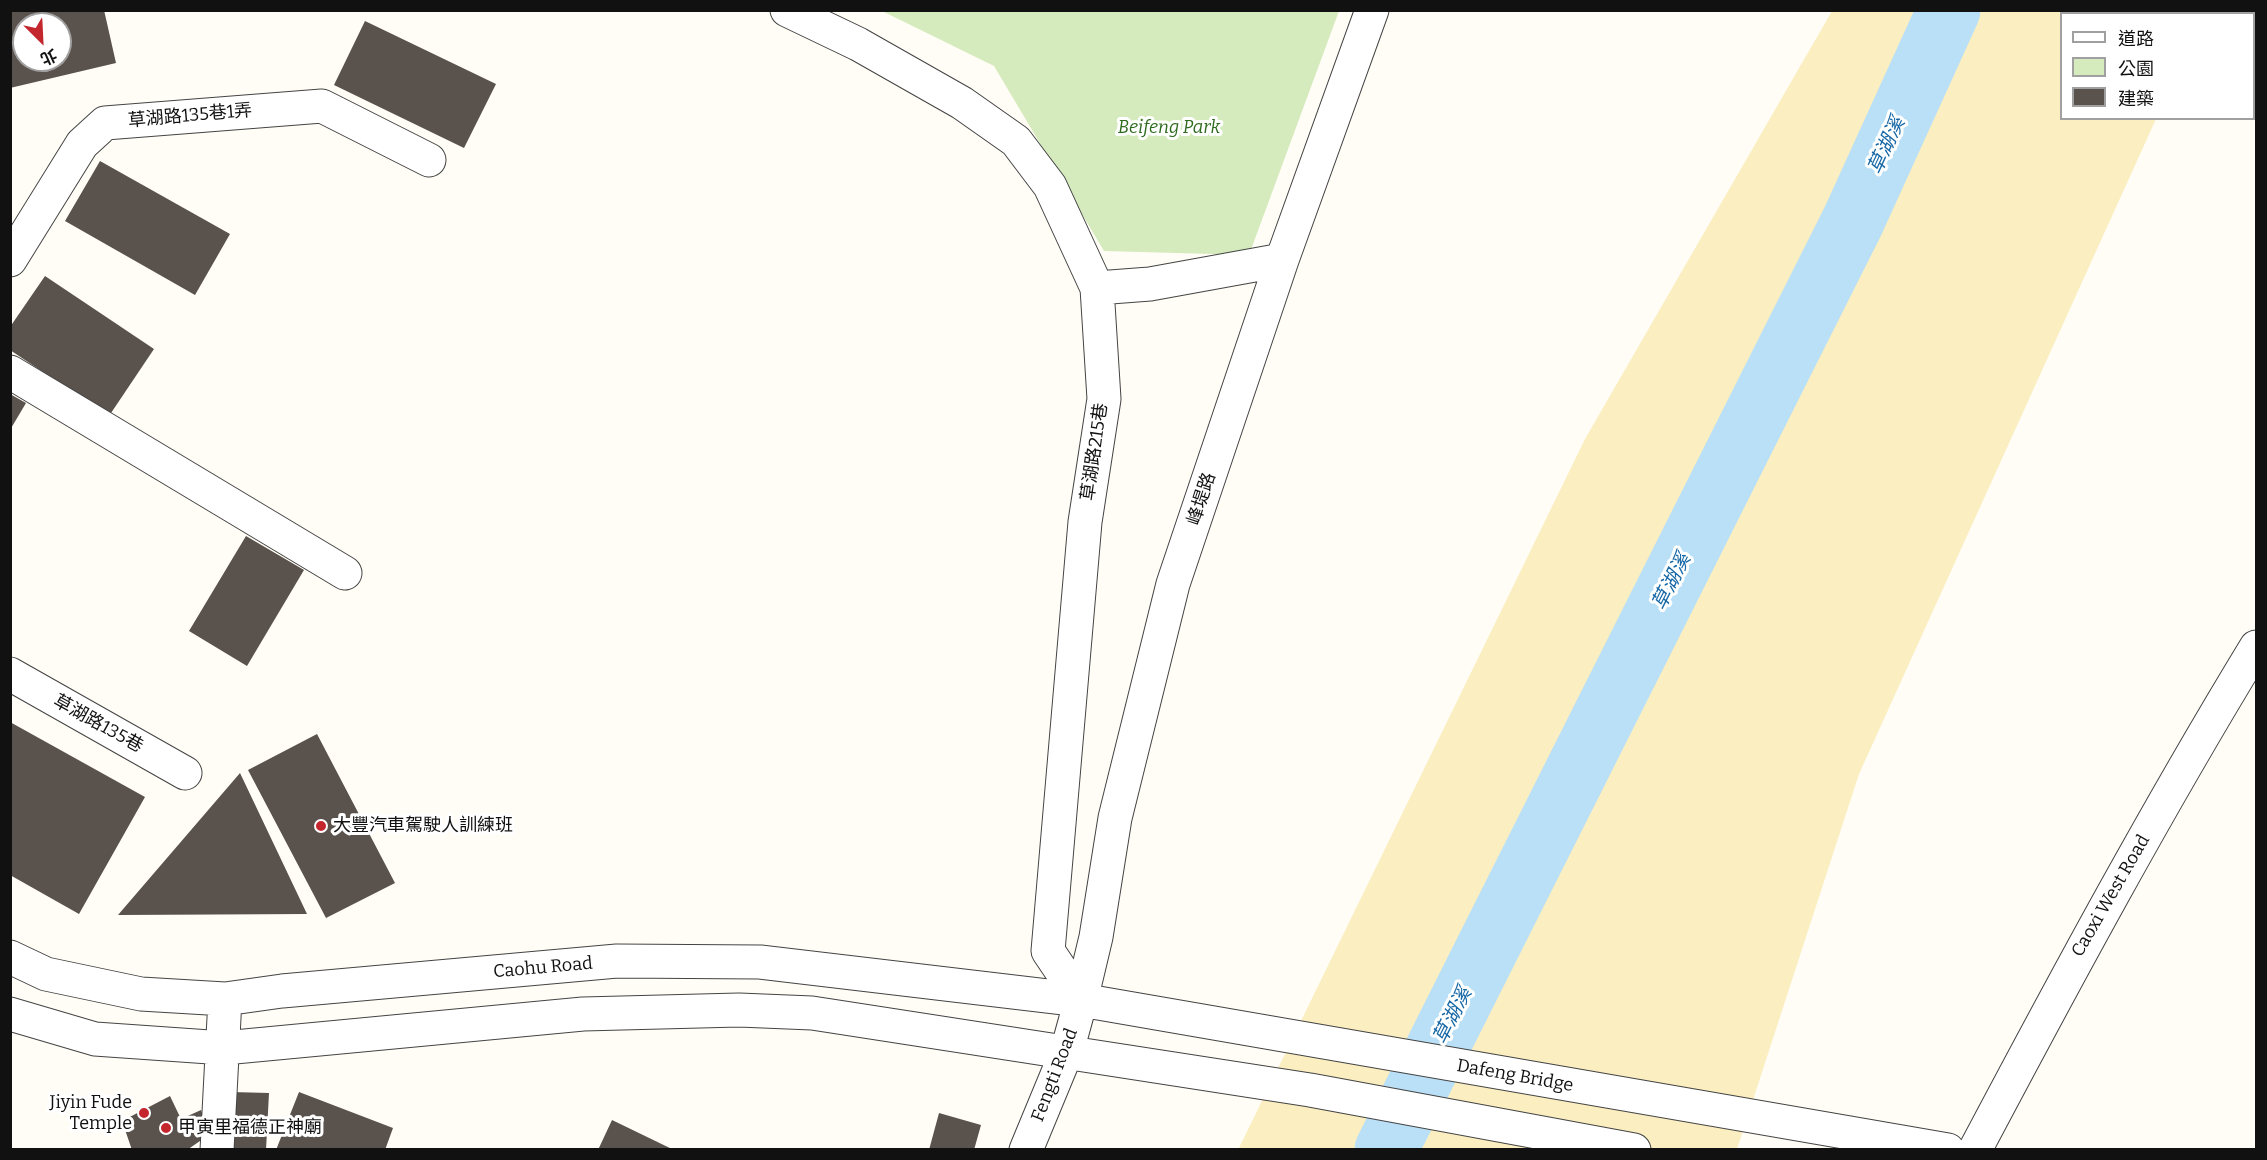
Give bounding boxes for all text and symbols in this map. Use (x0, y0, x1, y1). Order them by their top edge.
north arrow (12, 12, 72, 72)
legend (2060, 12, 2255, 120)
text: 道路 (2118, 28, 2154, 50)
text: 北 (38, 45, 60, 69)
text: 公園 (2118, 58, 2154, 80)
text: 建築 (2118, 88, 2154, 110)
street label: 草湖路135巷1弄 (127, 100, 253, 132)
water label: 草湖溪 (1863, 114, 1911, 178)
park label: Beifeng Park (1118, 117, 1220, 139)
street label: 草湖路215巷 (1077, 402, 1113, 502)
street label: 峰堤路 (1183, 470, 1221, 528)
water label: 草湖溪 (1648, 550, 1696, 614)
street label: 草湖路135巷 (49, 691, 147, 757)
place label: 大豐汽車駕駛人訓練班 (333, 815, 513, 837)
marker: 大豐汽車駕駛人訓練班 (314, 819, 328, 833)
street label: Caoxi West Road (2067, 831, 2155, 961)
street label: Caohu Road (492, 953, 594, 983)
water label: 草湖溪 (1429, 984, 1477, 1048)
street label: Fengti Road (1027, 1025, 1083, 1125)
street label: Dafeng Bridge (1455, 1055, 1575, 1097)
place label: Jiyin Fude Temple (50, 1092, 132, 1134)
marker: Jiyin Fude Temple (137, 1106, 151, 1120)
place label: 甲寅里福德正神廟 (178, 1117, 322, 1139)
marker: 甲寅里福德正神廟 (159, 1121, 173, 1135)

